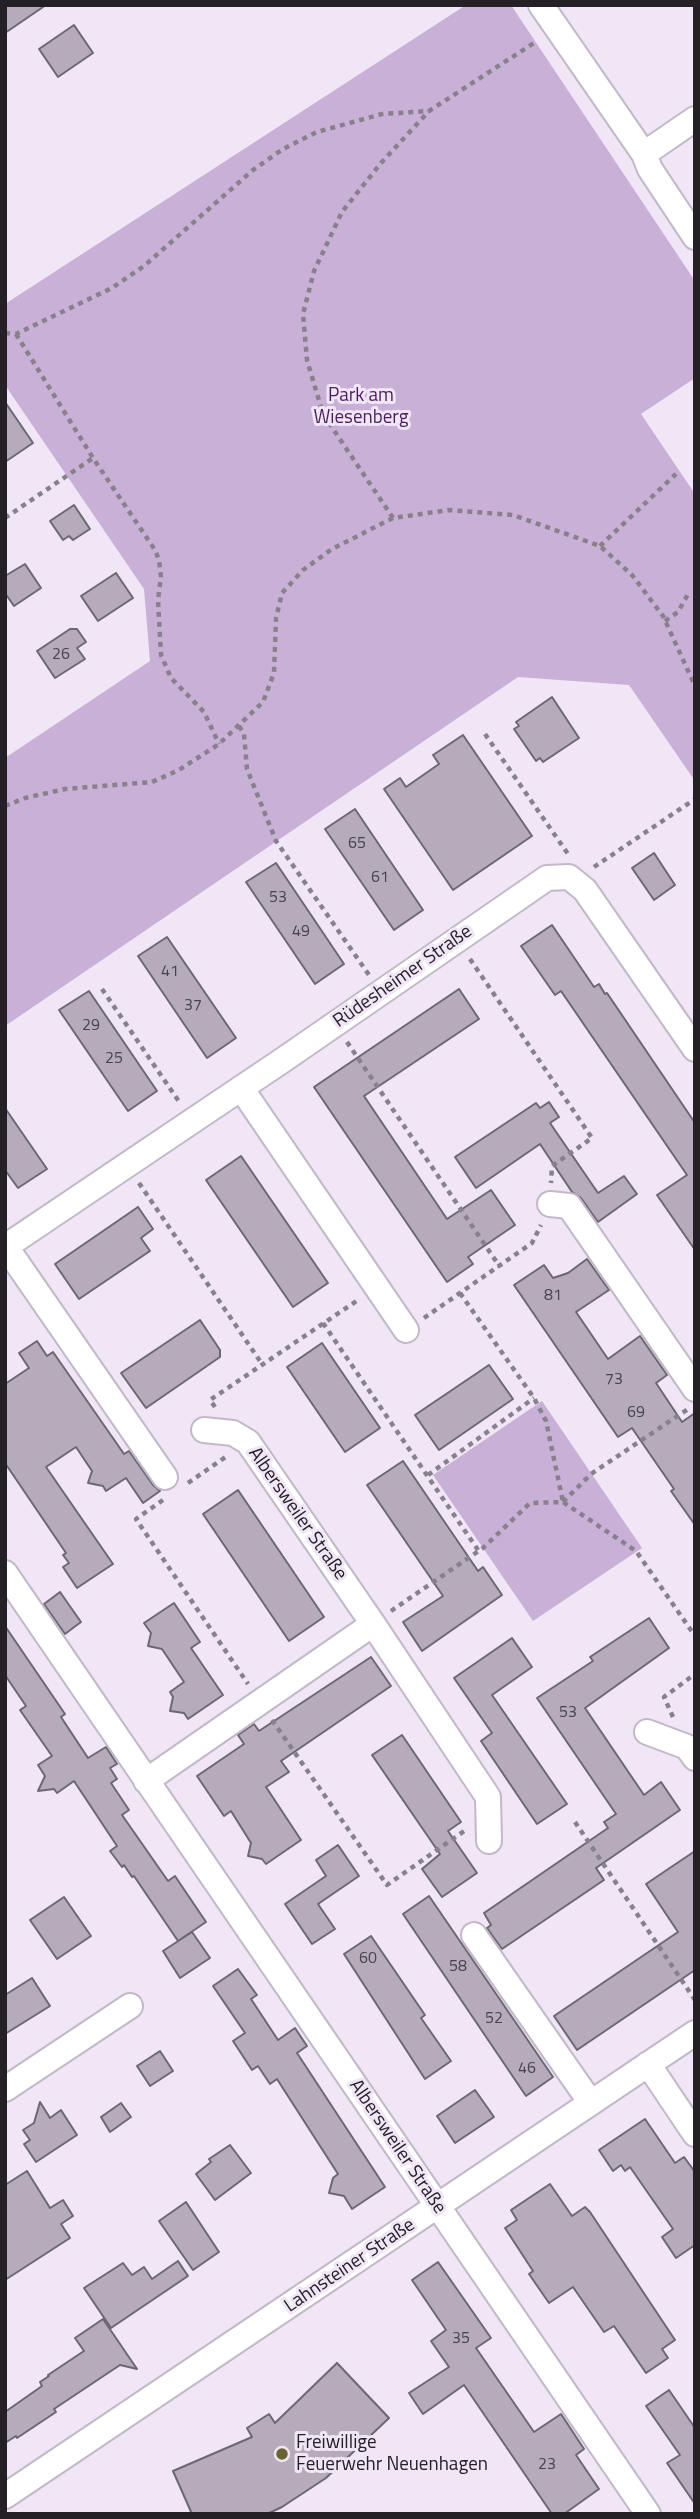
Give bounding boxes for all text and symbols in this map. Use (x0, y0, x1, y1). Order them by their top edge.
park label: Park am Wiesenberg (313, 385, 409, 429)
house number: 26 (52, 645, 70, 665)
house number: 65 (348, 834, 366, 854)
house number: 61 (371, 868, 389, 888)
house number: 53 (269, 888, 287, 908)
street label: Rüdesheimer Straße (329, 921, 477, 1033)
house number: 49 (292, 922, 310, 942)
house number: 41 (161, 962, 179, 982)
house number: 37 (184, 996, 202, 1016)
house number: 29 (82, 1016, 100, 1036)
house number: 25 (105, 1049, 123, 1069)
house number: 81 (544, 1286, 562, 1306)
house number: 73 (605, 1370, 623, 1390)
house number: 69 (627, 1403, 645, 1423)
street label: Albersweiler Straße (243, 1443, 351, 1585)
house number: 53 (559, 1703, 577, 1723)
house number: 60 (359, 1949, 377, 1969)
house number: 58 (449, 1957, 467, 1977)
house number: 52 (485, 2009, 503, 2029)
house number: 46 (518, 2059, 536, 2079)
street label: Albersweiler Straße (344, 2076, 450, 2218)
street label: Lahnsteiner Straße (281, 2214, 419, 2318)
house number: 35 (452, 2329, 470, 2349)
place label: Freiwillige Feuerwehr Neuenhagen (296, 2432, 488, 2476)
marker: Freiwillige Feuerwehr Neuenhagen (274, 2446, 290, 2462)
house number: 23 (538, 2455, 556, 2475)

